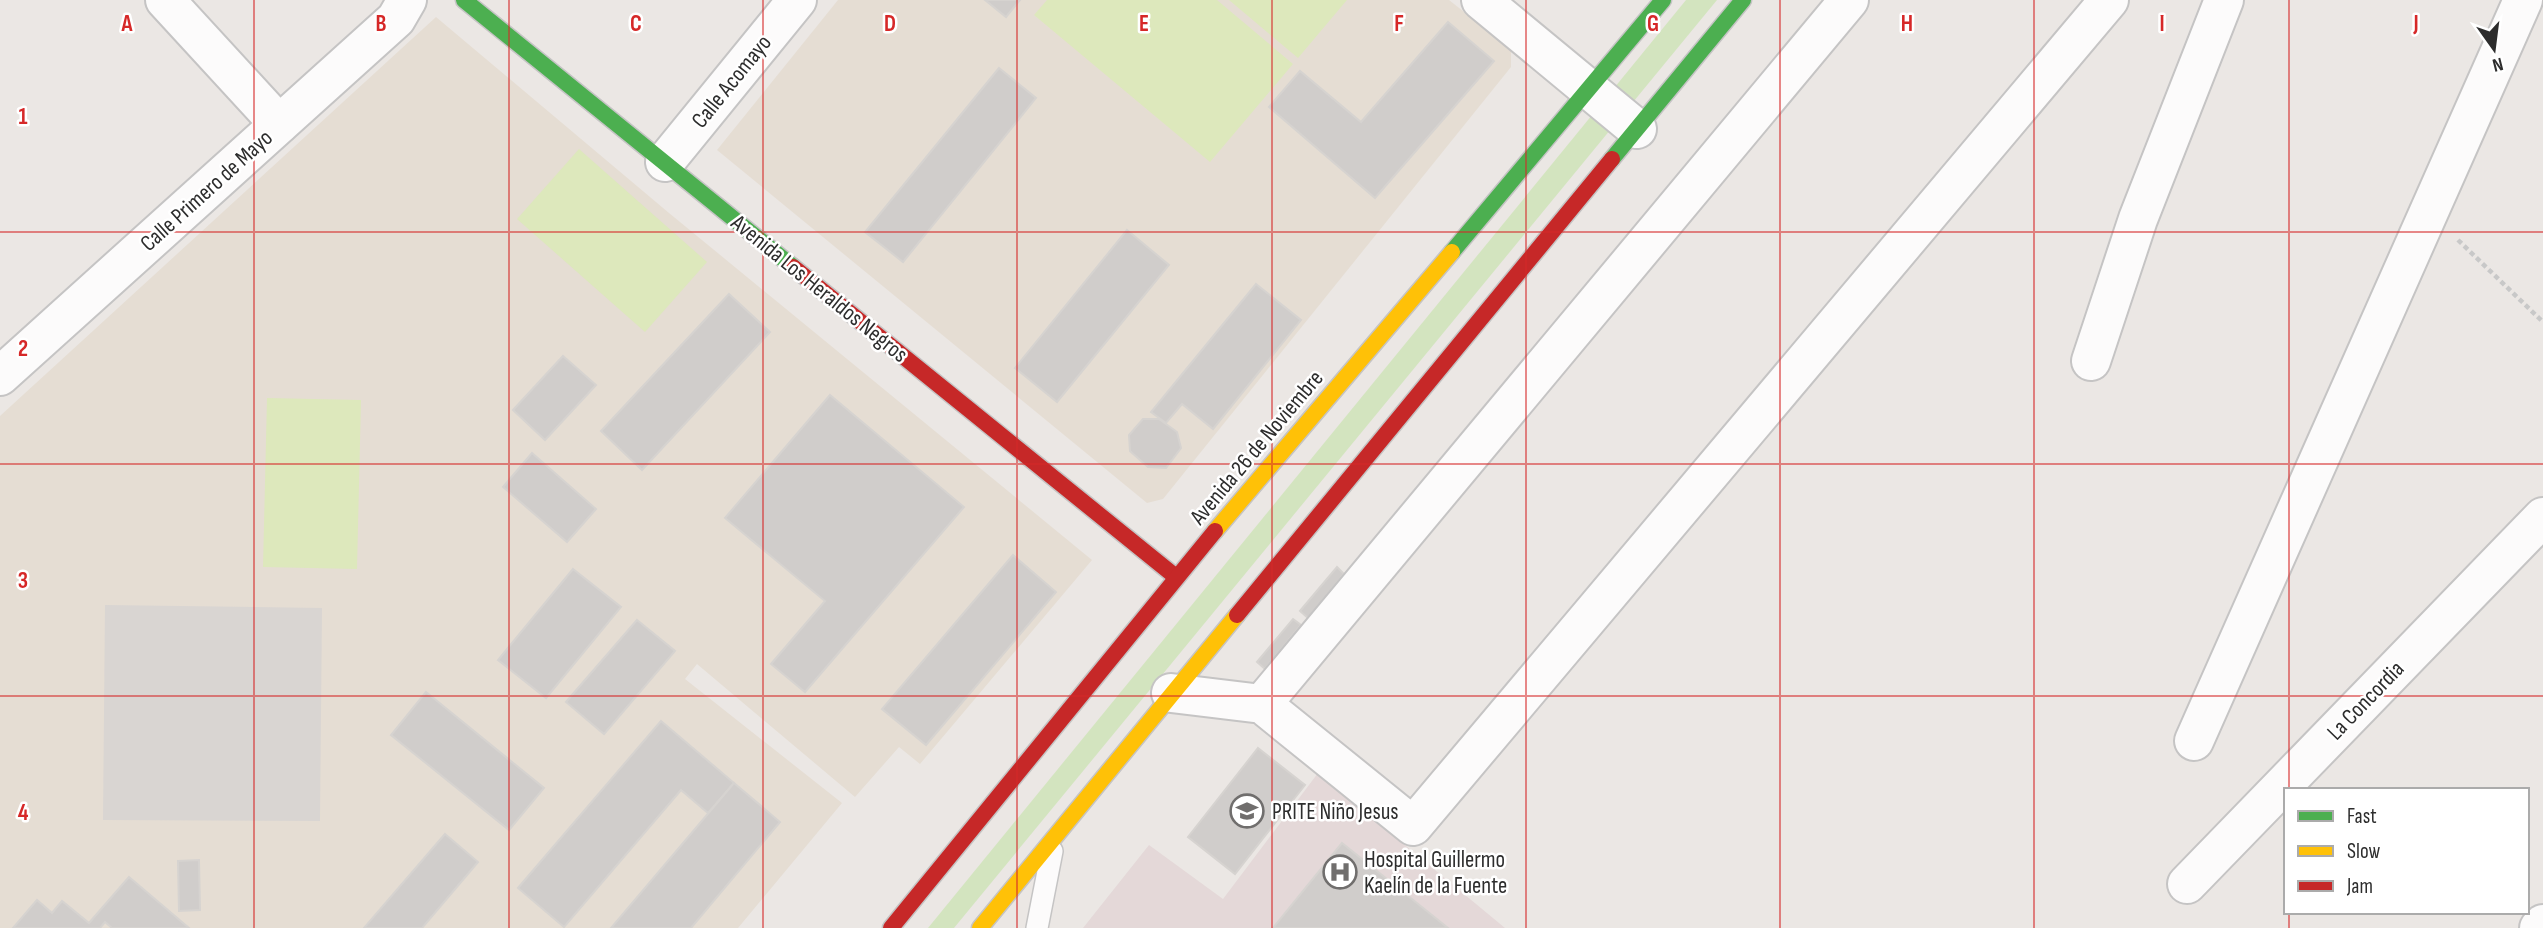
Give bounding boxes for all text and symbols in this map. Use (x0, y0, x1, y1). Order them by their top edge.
text: A (121, 10, 134, 38)
text: B (376, 10, 387, 38)
text: C (630, 10, 642, 38)
text: D (884, 10, 896, 38)
text: E (1139, 10, 1149, 38)
text: F (1394, 10, 1404, 38)
text: G (1647, 10, 1659, 38)
text: H (1901, 10, 1913, 38)
text: I (2159, 10, 2165, 38)
text: J (2412, 10, 2419, 38)
north arrow (2459, 14, 2529, 84)
street label: Calle Acomayo (686, 29, 778, 134)
text: N (2490, 52, 2505, 76)
text: 1 (18, 103, 28, 131)
street label: Calle Primero de Mayo (135, 124, 279, 257)
street label: Avenida Los Heraldos Negros (725, 208, 913, 369)
text: 2 (18, 335, 28, 363)
street label: Avenida 26 de Noviembre (1183, 365, 1329, 531)
text: 3 (18, 567, 28, 595)
street label: La Concordia (2321, 655, 2410, 746)
legend (2284, 788, 2529, 914)
school or university icon: PRITE Niño Jesus (1228, 792, 1266, 830)
place label: PRITE Niño Jesus (1272, 798, 1399, 826)
text: 4 (18, 799, 29, 827)
text: Fast (2347, 804, 2377, 829)
text: Slow (2347, 839, 2381, 864)
place label: Hospital Guillermo Kaelín de la Fuente (1364, 846, 1507, 900)
hospital icon: Hospital Guillermo Kaelín de la Fuente (1321, 853, 1359, 891)
text: Jam (2346, 874, 2373, 899)

